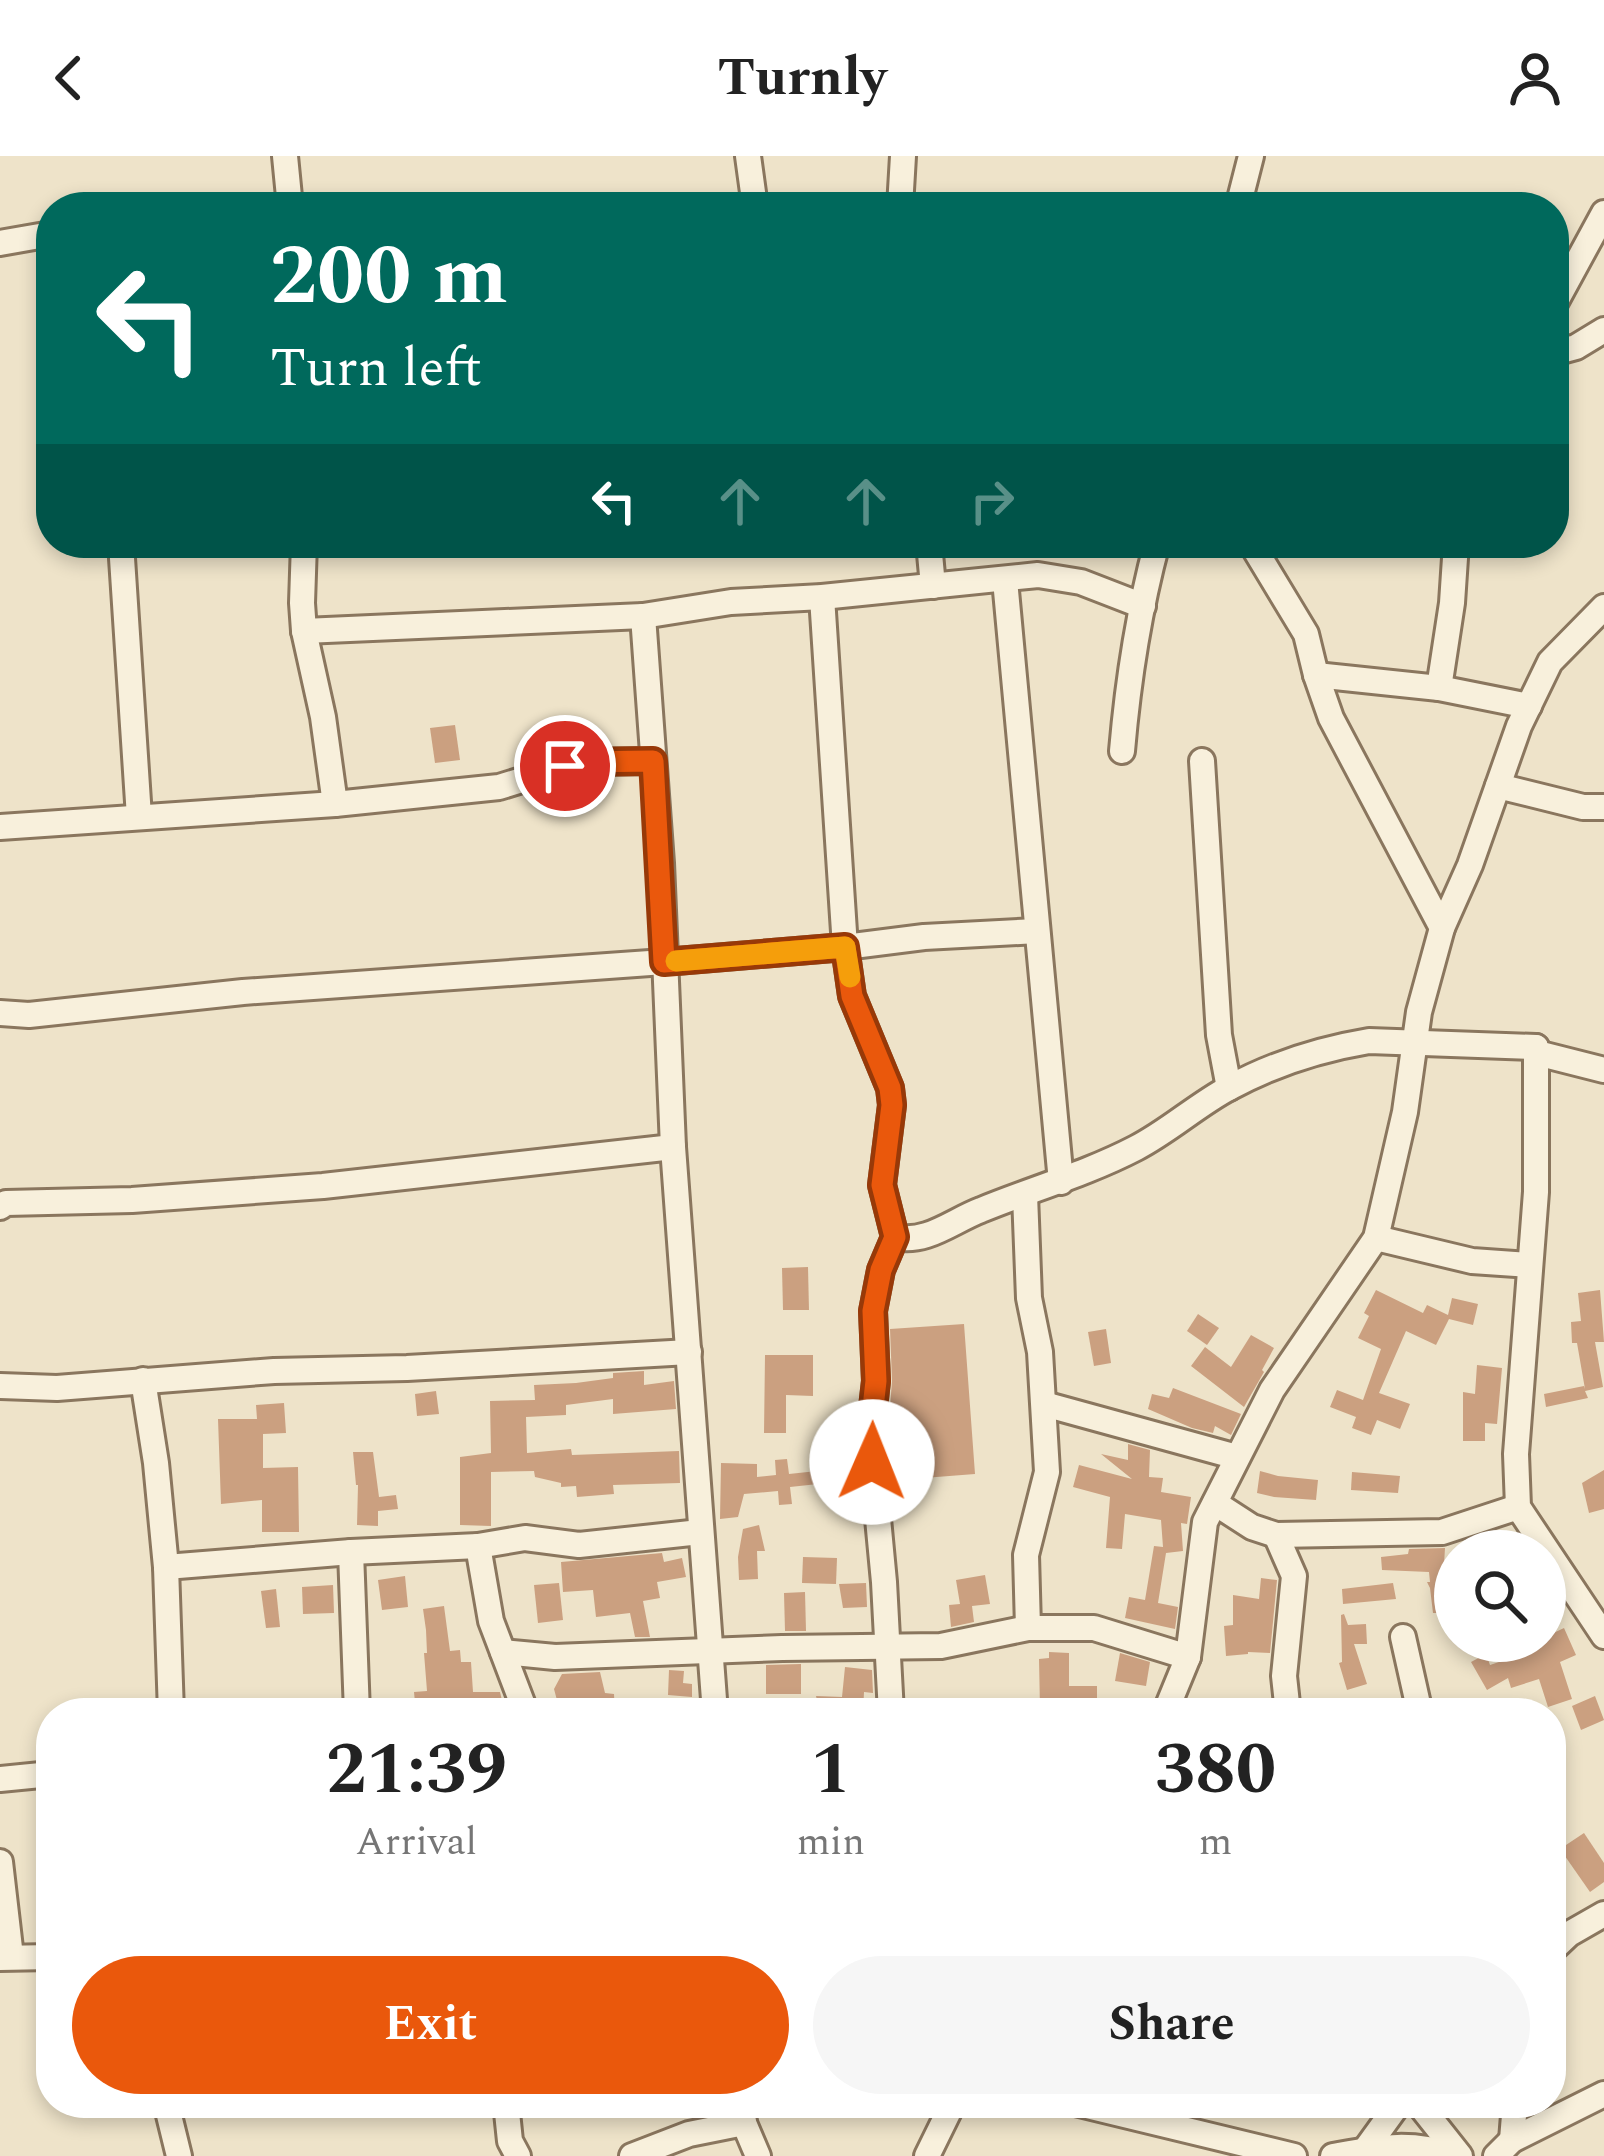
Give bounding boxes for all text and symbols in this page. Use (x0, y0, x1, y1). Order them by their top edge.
text: Turnly (717, 37, 887, 119)
icon: back (36, 45, 102, 111)
icon: person (1502, 45, 1568, 111)
text: 200 m (270, 213, 508, 341)
icon: left (72, 240, 228, 396)
text: Turn left (270, 328, 482, 410)
icon: left (581, 468, 647, 534)
icon: ahead (707, 468, 773, 534)
icon: ahead (833, 468, 899, 534)
icon: right (959, 468, 1025, 534)
pin (514, 715, 616, 817)
icon: arrive (532, 733, 598, 799)
position arrow (809, 1399, 935, 1525)
map controls (1434, 1530, 1566, 1662)
button: search (1434, 1530, 1566, 1662)
text: 21:39 (326, 1716, 507, 1825)
text: 1 (811, 1716, 851, 1825)
text: 380 (1155, 1716, 1276, 1825)
text: Arrival (356, 1813, 477, 1872)
text: min (797, 1813, 865, 1872)
text: m (1199, 1813, 1232, 1872)
button: Exit (72, 1956, 789, 2094)
button: Share (813, 1956, 1530, 2094)

